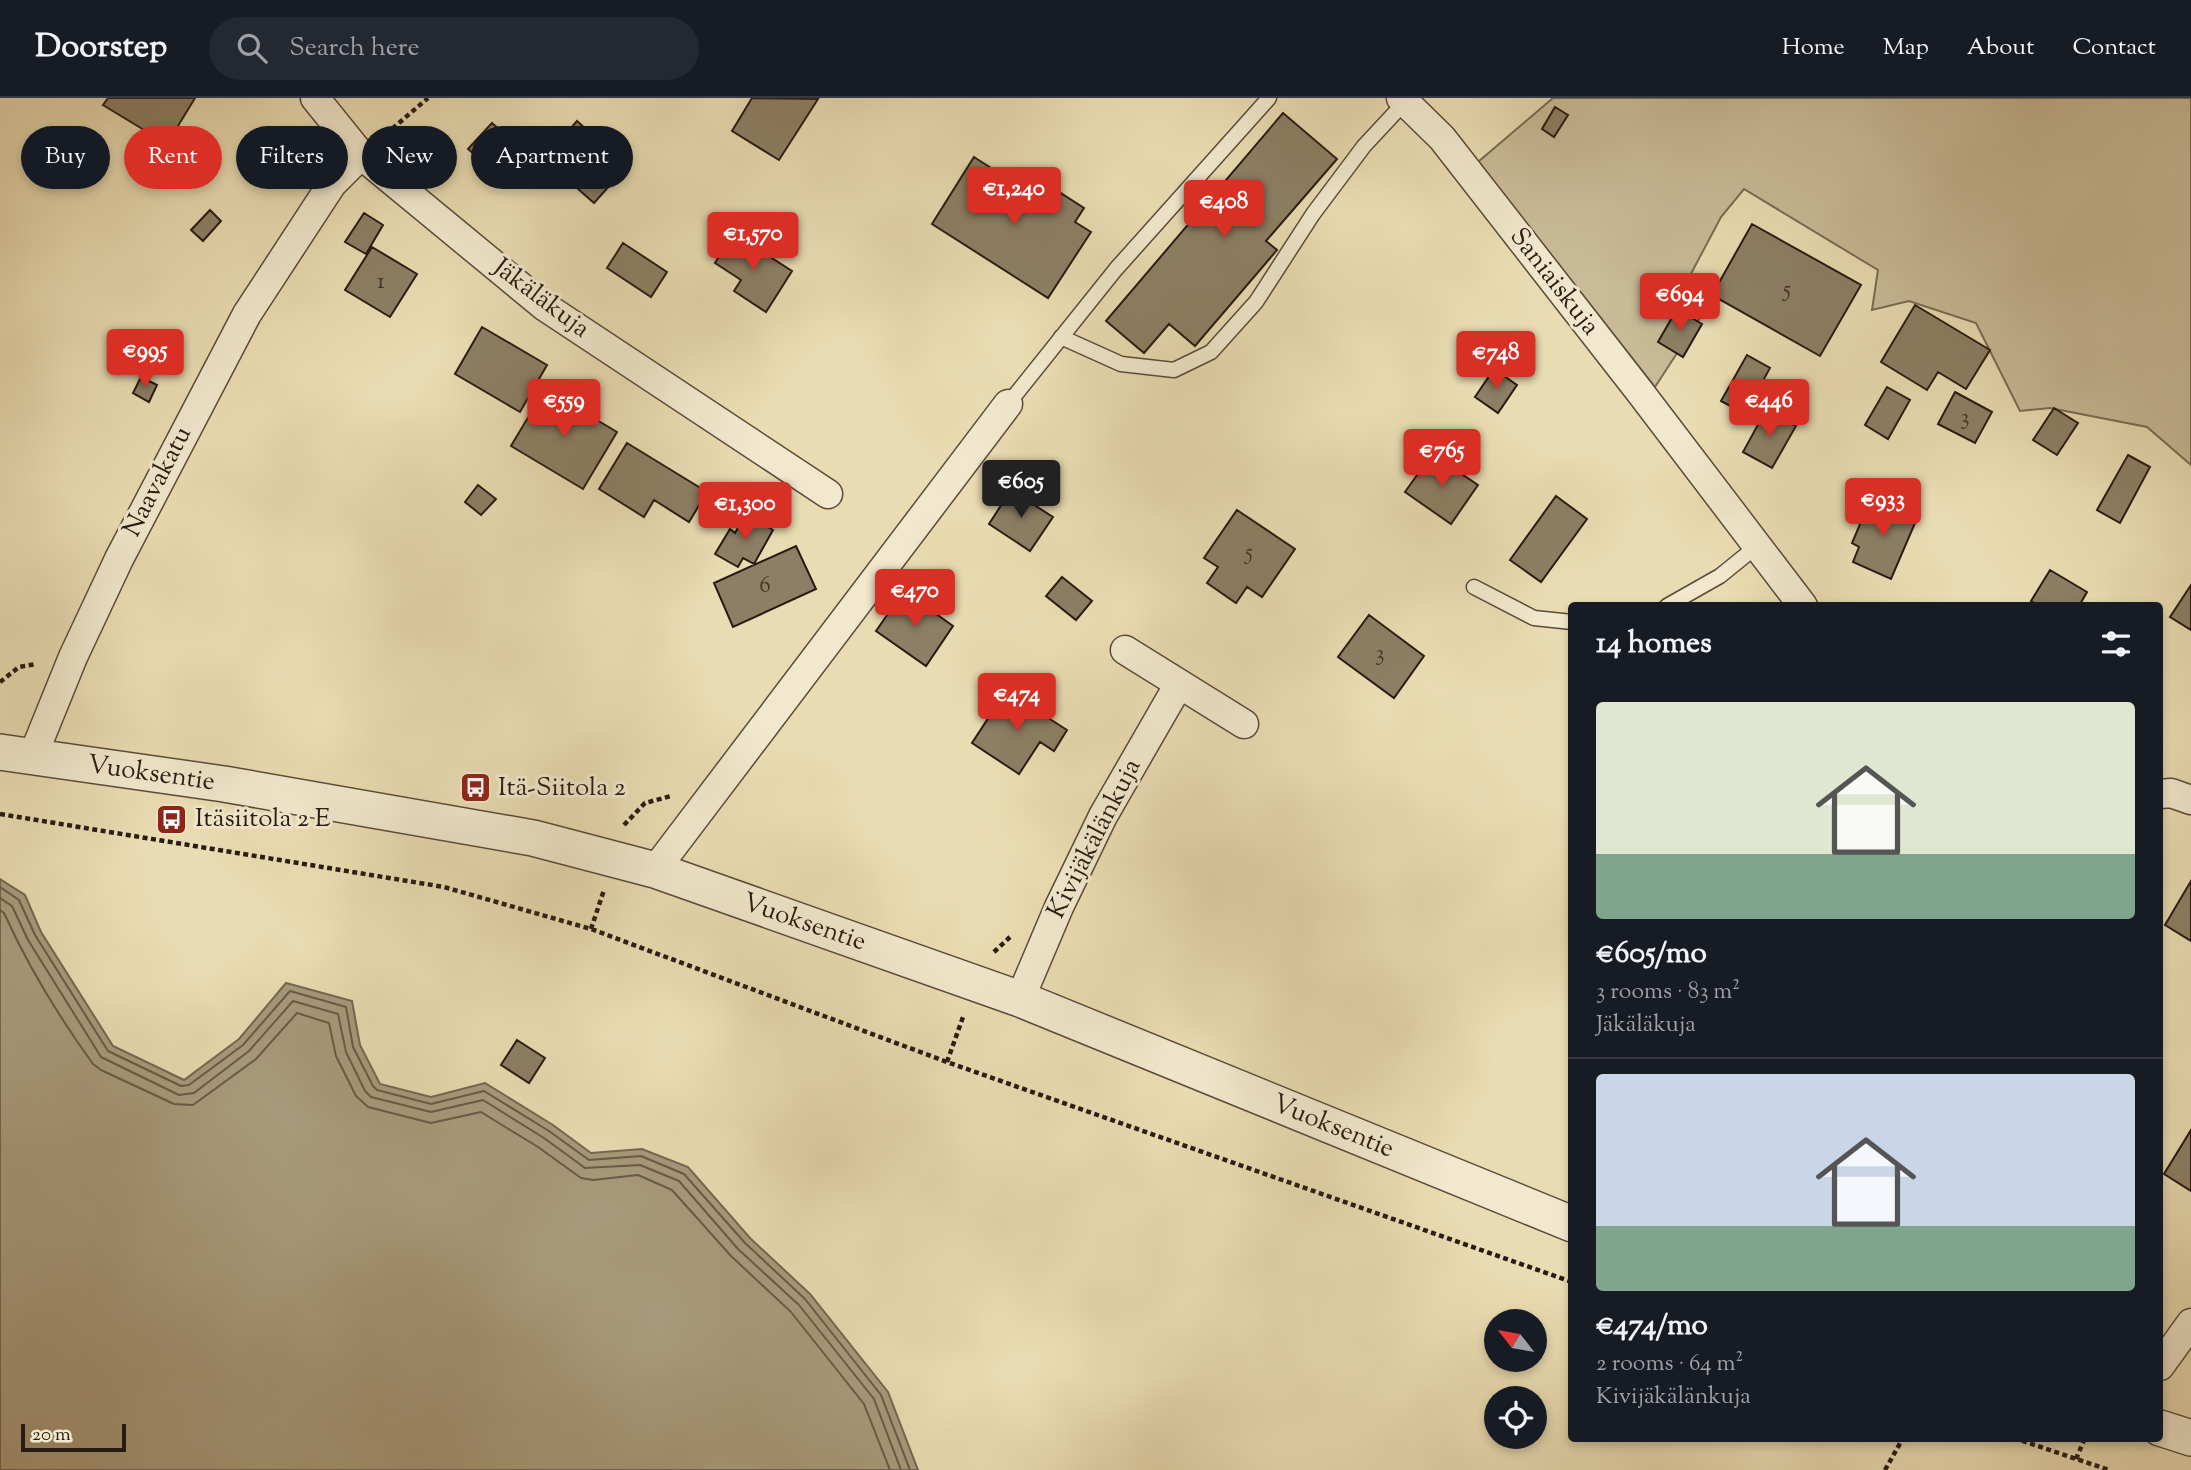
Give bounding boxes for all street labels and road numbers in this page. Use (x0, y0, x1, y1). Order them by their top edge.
street label: Saniaiskuja (1500, 220, 1608, 344)
street label: Jäkäläkuja (483, 249, 597, 348)
street label: Naavakatu (114, 420, 202, 544)
street label: Vuoksentie (85, 747, 217, 801)
street label: Kivijäkälänkuja (1039, 753, 1151, 925)
street label: Vuoksentie (737, 885, 871, 961)
street label: Vuoksentie (1267, 1086, 1399, 1168)

